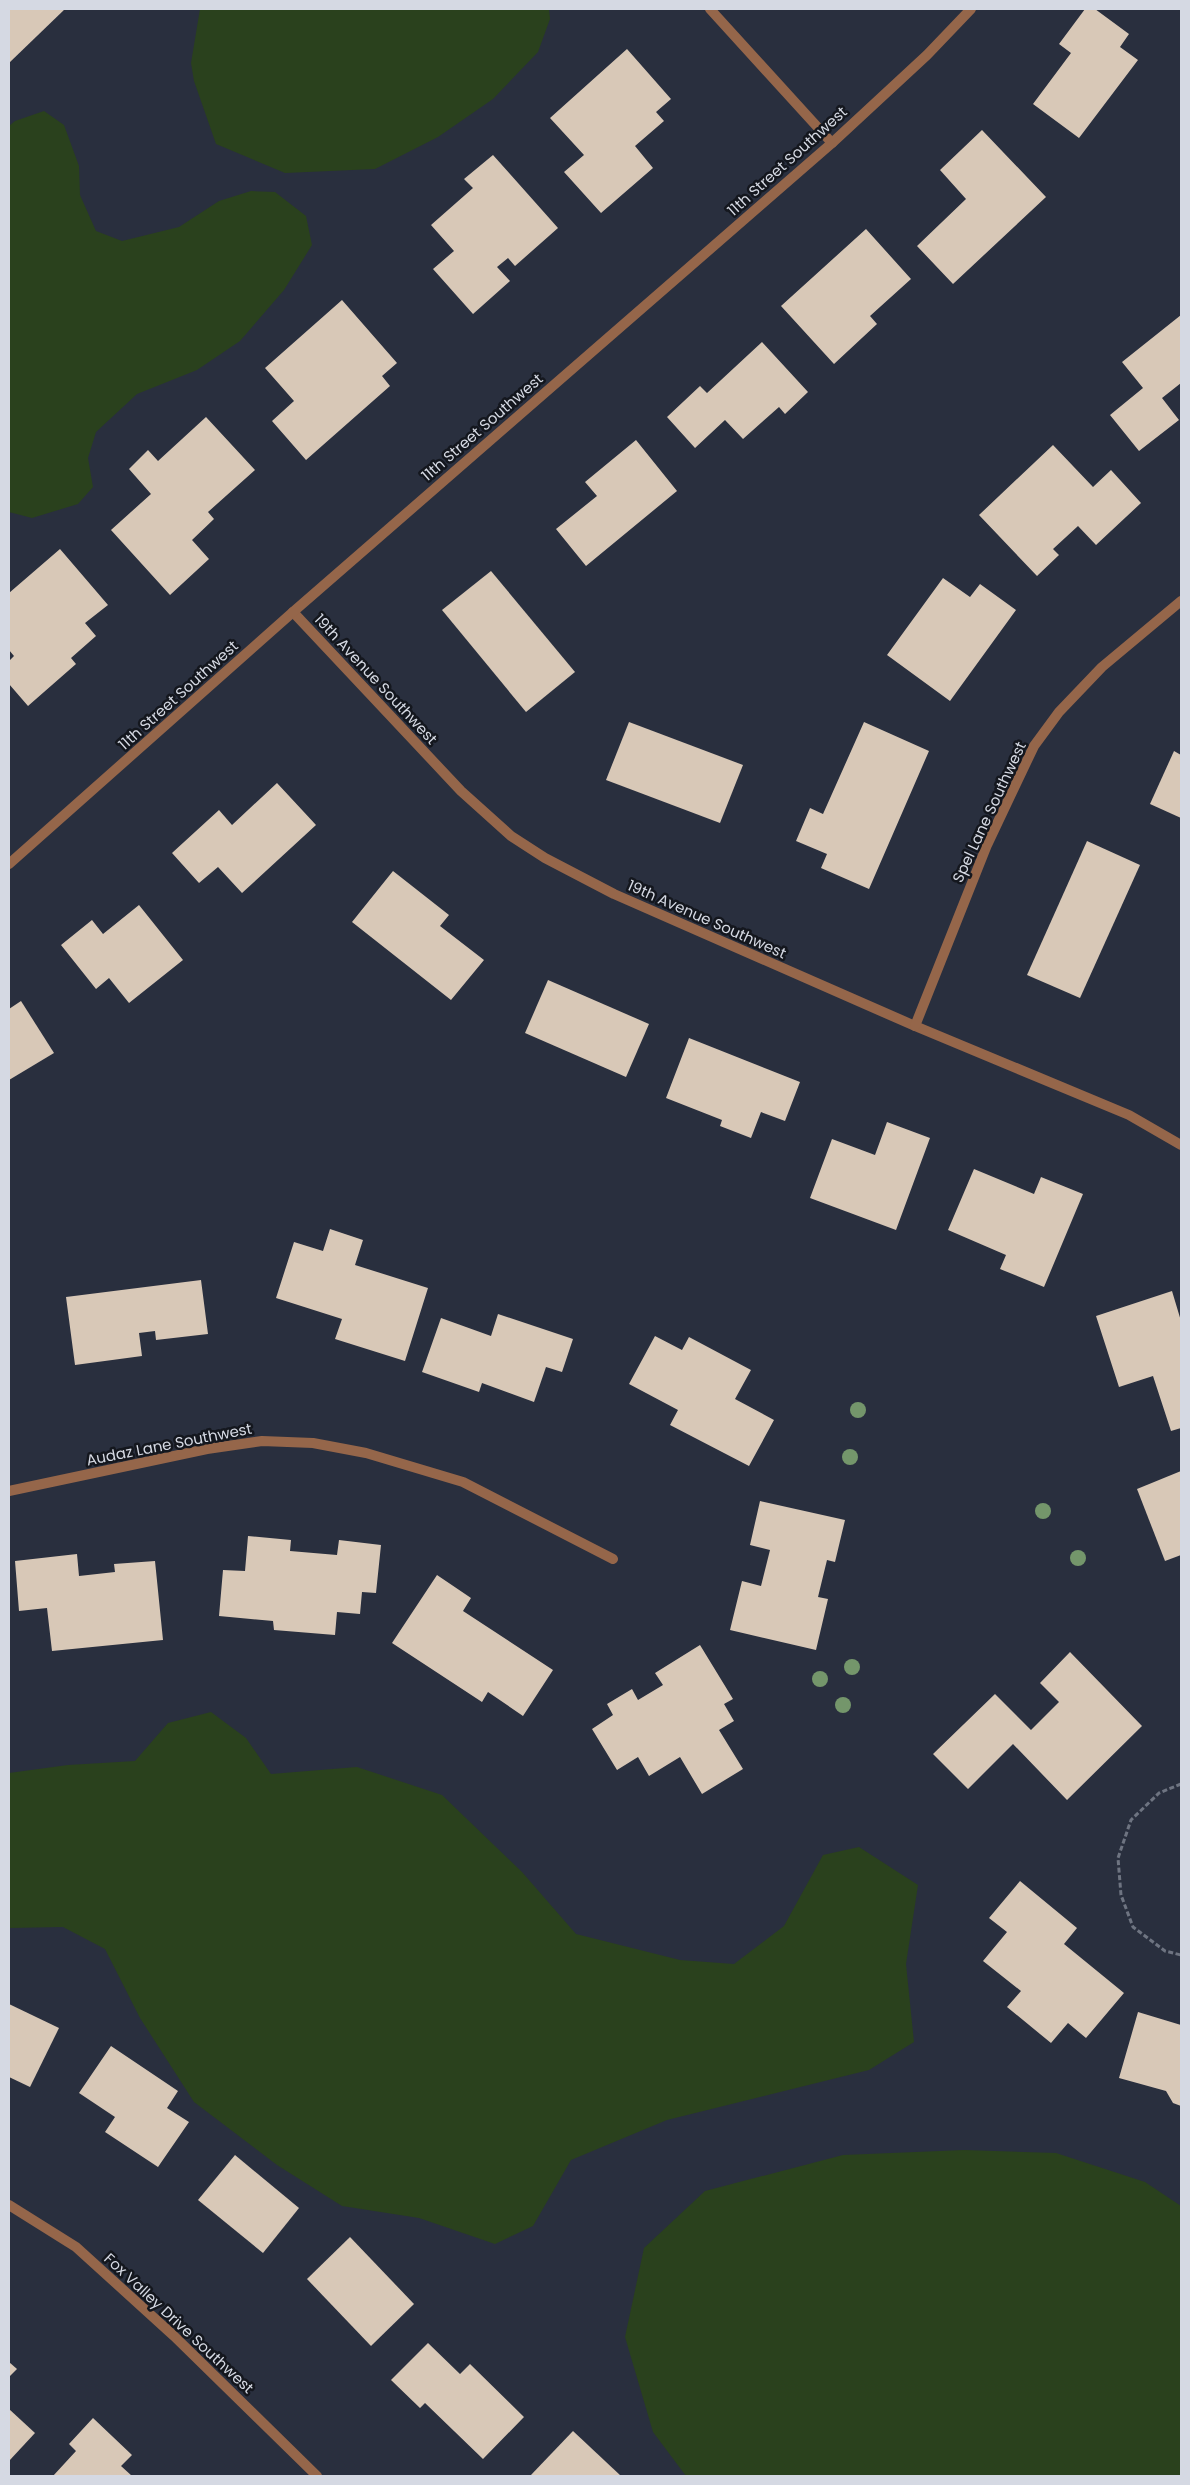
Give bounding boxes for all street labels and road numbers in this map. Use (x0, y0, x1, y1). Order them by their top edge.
street label: 11th Street Southwest (723, 101, 851, 221)
street label: 11th Street Southwest (417, 368, 547, 486)
street label: 19th Avenue Southwest (310, 609, 442, 749)
street label: 11th Street Southwest (114, 635, 242, 755)
street label: Spel Lane Southwest (947, 738, 1031, 886)
street label: 19th Avenue Southwest (624, 875, 790, 963)
street label: Audaz Lane Southwest (84, 1418, 254, 1470)
street label: Fox Valley Drive Southwest (100, 2248, 258, 2398)

